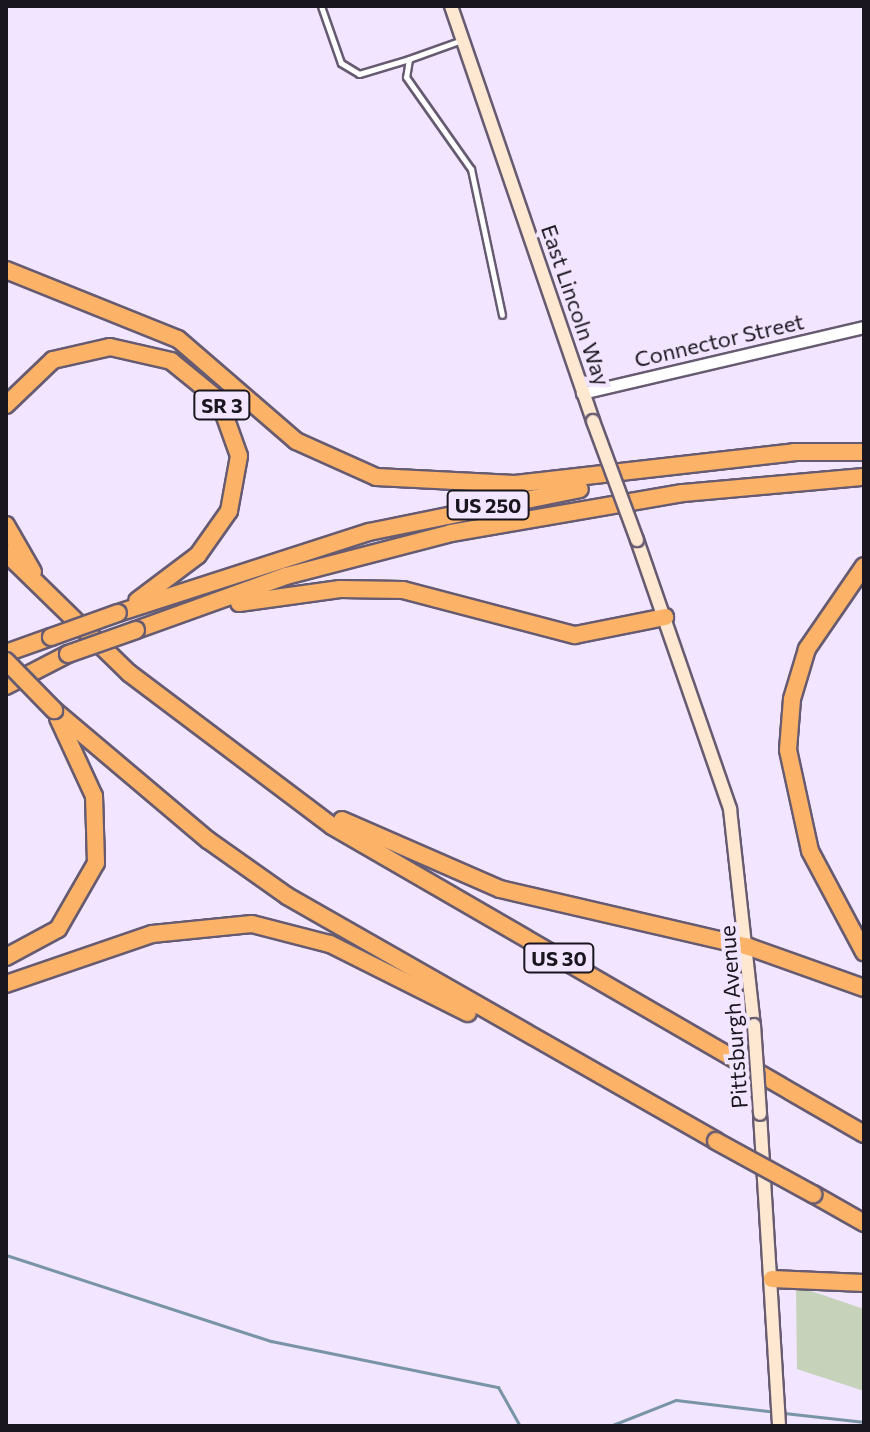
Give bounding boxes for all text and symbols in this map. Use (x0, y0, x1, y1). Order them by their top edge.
street label: East Lincoln Way (536, 221, 616, 389)
street label: Connector Street (632, 308, 806, 372)
road number: SR 3 (192, 389, 252, 421)
road number: US 250 (446, 489, 530, 521)
street label: Pittsburgh Avenue (713, 924, 753, 1110)
road number: US 30 (523, 942, 595, 974)

